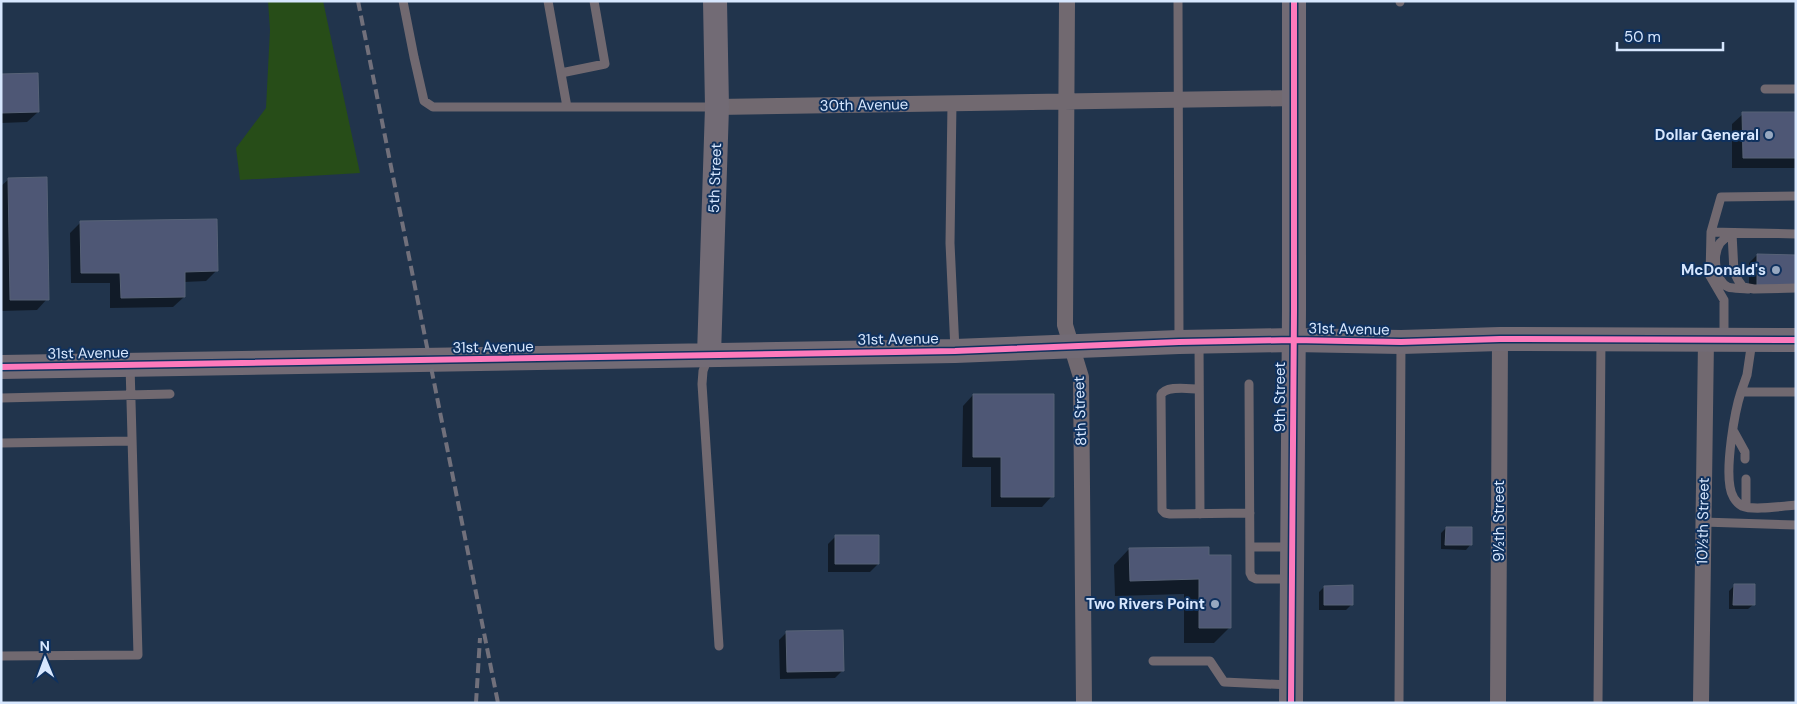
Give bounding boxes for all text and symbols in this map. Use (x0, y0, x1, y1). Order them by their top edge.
scale bar (1617, 20, 1723, 52)
text: 50 m (1624, 27, 1661, 47)
street label: 30th Avenue (820, 94, 908, 116)
place label: Dollar General (1655, 125, 1759, 145)
marker: Dollar General (1763, 129, 1775, 141)
street label: 5th Street (704, 142, 726, 213)
place label: McDonald's (1681, 260, 1766, 280)
marker: McDonald's (1770, 264, 1782, 276)
street label: 31st Avenue (1308, 318, 1390, 340)
street label: 31st Avenue (857, 328, 939, 350)
street label: 31st Avenue (452, 336, 534, 358)
street label: 31st Avenue (47, 342, 129, 364)
street label: 9th Street (1270, 362, 1290, 432)
street label: 8th Street (1069, 375, 1091, 446)
street label: 10½th Street (1692, 477, 1714, 565)
street label: 9½th Street (1489, 480, 1509, 562)
place label: Two Rivers Point (1086, 594, 1205, 614)
marker: Two Rivers Point (1209, 598, 1221, 610)
north arrow (20, 634, 70, 684)
text: N (40, 637, 50, 655)

